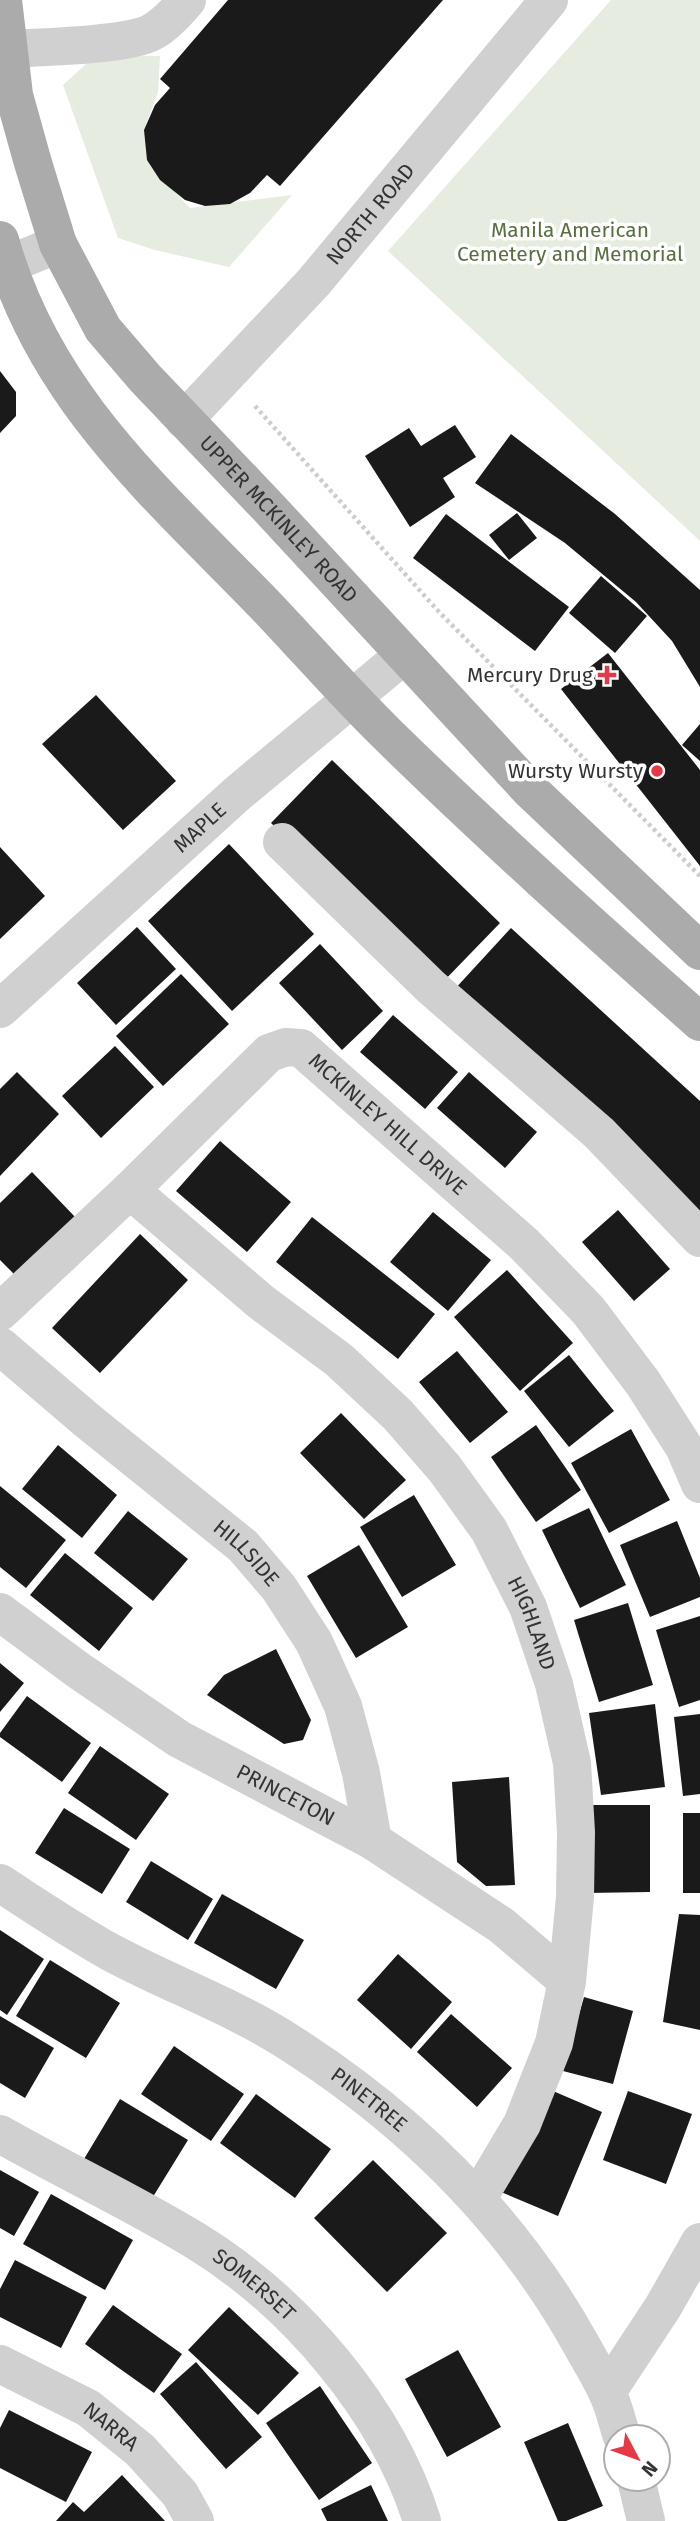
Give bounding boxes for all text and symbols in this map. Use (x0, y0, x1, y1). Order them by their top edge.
street label: NORTH ROAD (321, 158, 420, 270)
park label: Manila American Cemetery and Memorial (457, 217, 683, 267)
street label: UPPER MCKINLEY ROAD (194, 430, 363, 608)
place label: Mercury Drug (467, 662, 593, 688)
marker: Mercury Drug (599, 667, 615, 683)
place label: Wursty Wursty (508, 758, 644, 784)
marker: Wursty Wursty (649, 763, 665, 779)
street label: MAPLE (168, 797, 232, 858)
street label: MCKINLEY HILL DRIVE (303, 1048, 472, 1201)
street label: HILLSIDE (208, 1514, 285, 1592)
street label: HIGHLAND (502, 1572, 561, 1674)
street label: PRINCETON (232, 1759, 339, 1832)
street label: PINETREE (326, 2062, 413, 2138)
street label: SOMERSET (208, 2243, 301, 2326)
street label: NARRA (78, 2396, 144, 2457)
north arrow (602, 2423, 672, 2493)
text: N (637, 2457, 662, 2481)

